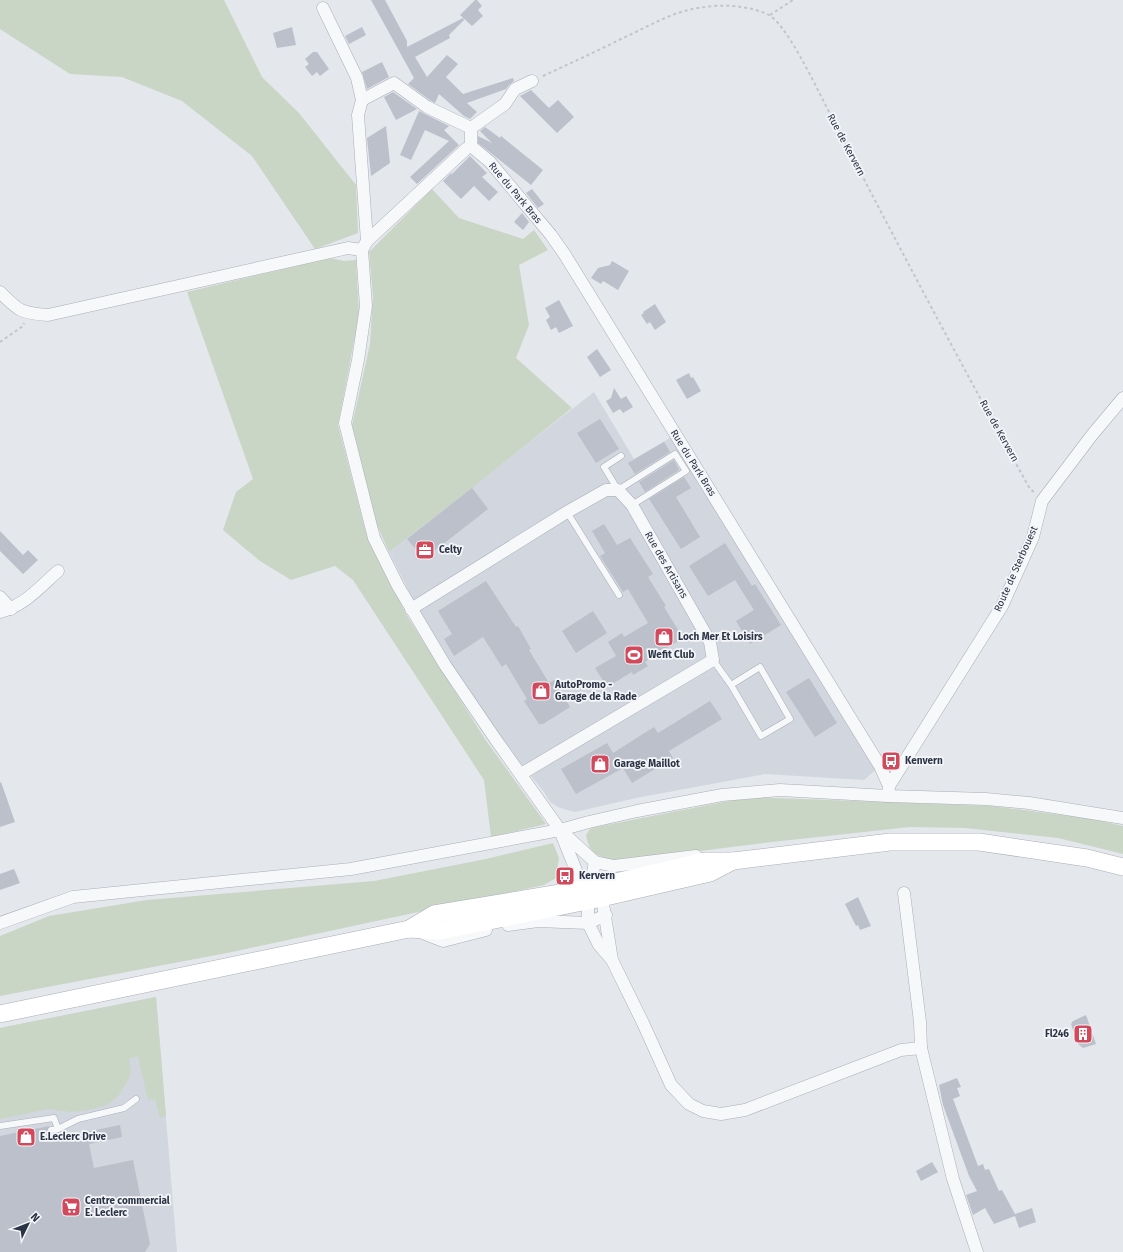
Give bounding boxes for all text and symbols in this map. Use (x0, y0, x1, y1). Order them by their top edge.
street label: Rue de Kervern (824, 112, 868, 178)
street label: Rue du Park Bras (486, 160, 544, 226)
street label: Rue de Kervern (977, 398, 1021, 464)
street label: Rue du Park Bras (668, 427, 718, 499)
street label: Route de Sterbouest (992, 524, 1041, 614)
street label: Rue des Artisans (642, 529, 690, 601)
office icon: Celty (414, 539, 436, 561)
place label: Celty (439, 544, 463, 556)
shop icon: Loch Mer Et Loisirs (653, 626, 675, 648)
place label: Loch Mer Et Loisirs (678, 631, 763, 643)
sports icon: Wefit Club (623, 644, 645, 666)
place label: Wefit Club (648, 649, 694, 661)
place label: AutoPromo - Garage de la Rade (554, 679, 637, 703)
shop icon: AutoPromo - Garage de la Rade (530, 680, 552, 702)
bus stop icon: Kenvern (880, 750, 902, 772)
shop icon: Garage Maillot (589, 753, 611, 775)
place label: Kenvern (905, 755, 943, 767)
place label: Garage Maillot (614, 758, 680, 770)
bus stop icon: Kervern (554, 865, 576, 887)
place label: Kervern (579, 870, 615, 882)
building icon: Fl246 (1072, 1023, 1094, 1045)
place label: Fl246 (1045, 1028, 1069, 1040)
shop icon: E.Leclerc Drive (15, 1126, 37, 1148)
place label: E.Leclerc Drive (40, 1131, 107, 1143)
place label: Centre commercial E. Leclerc (85, 1195, 170, 1219)
supermarket icon: Centre commercial E. Leclerc (60, 1196, 82, 1218)
north arrow (8, 1204, 48, 1244)
text: N (28, 1210, 42, 1225)

